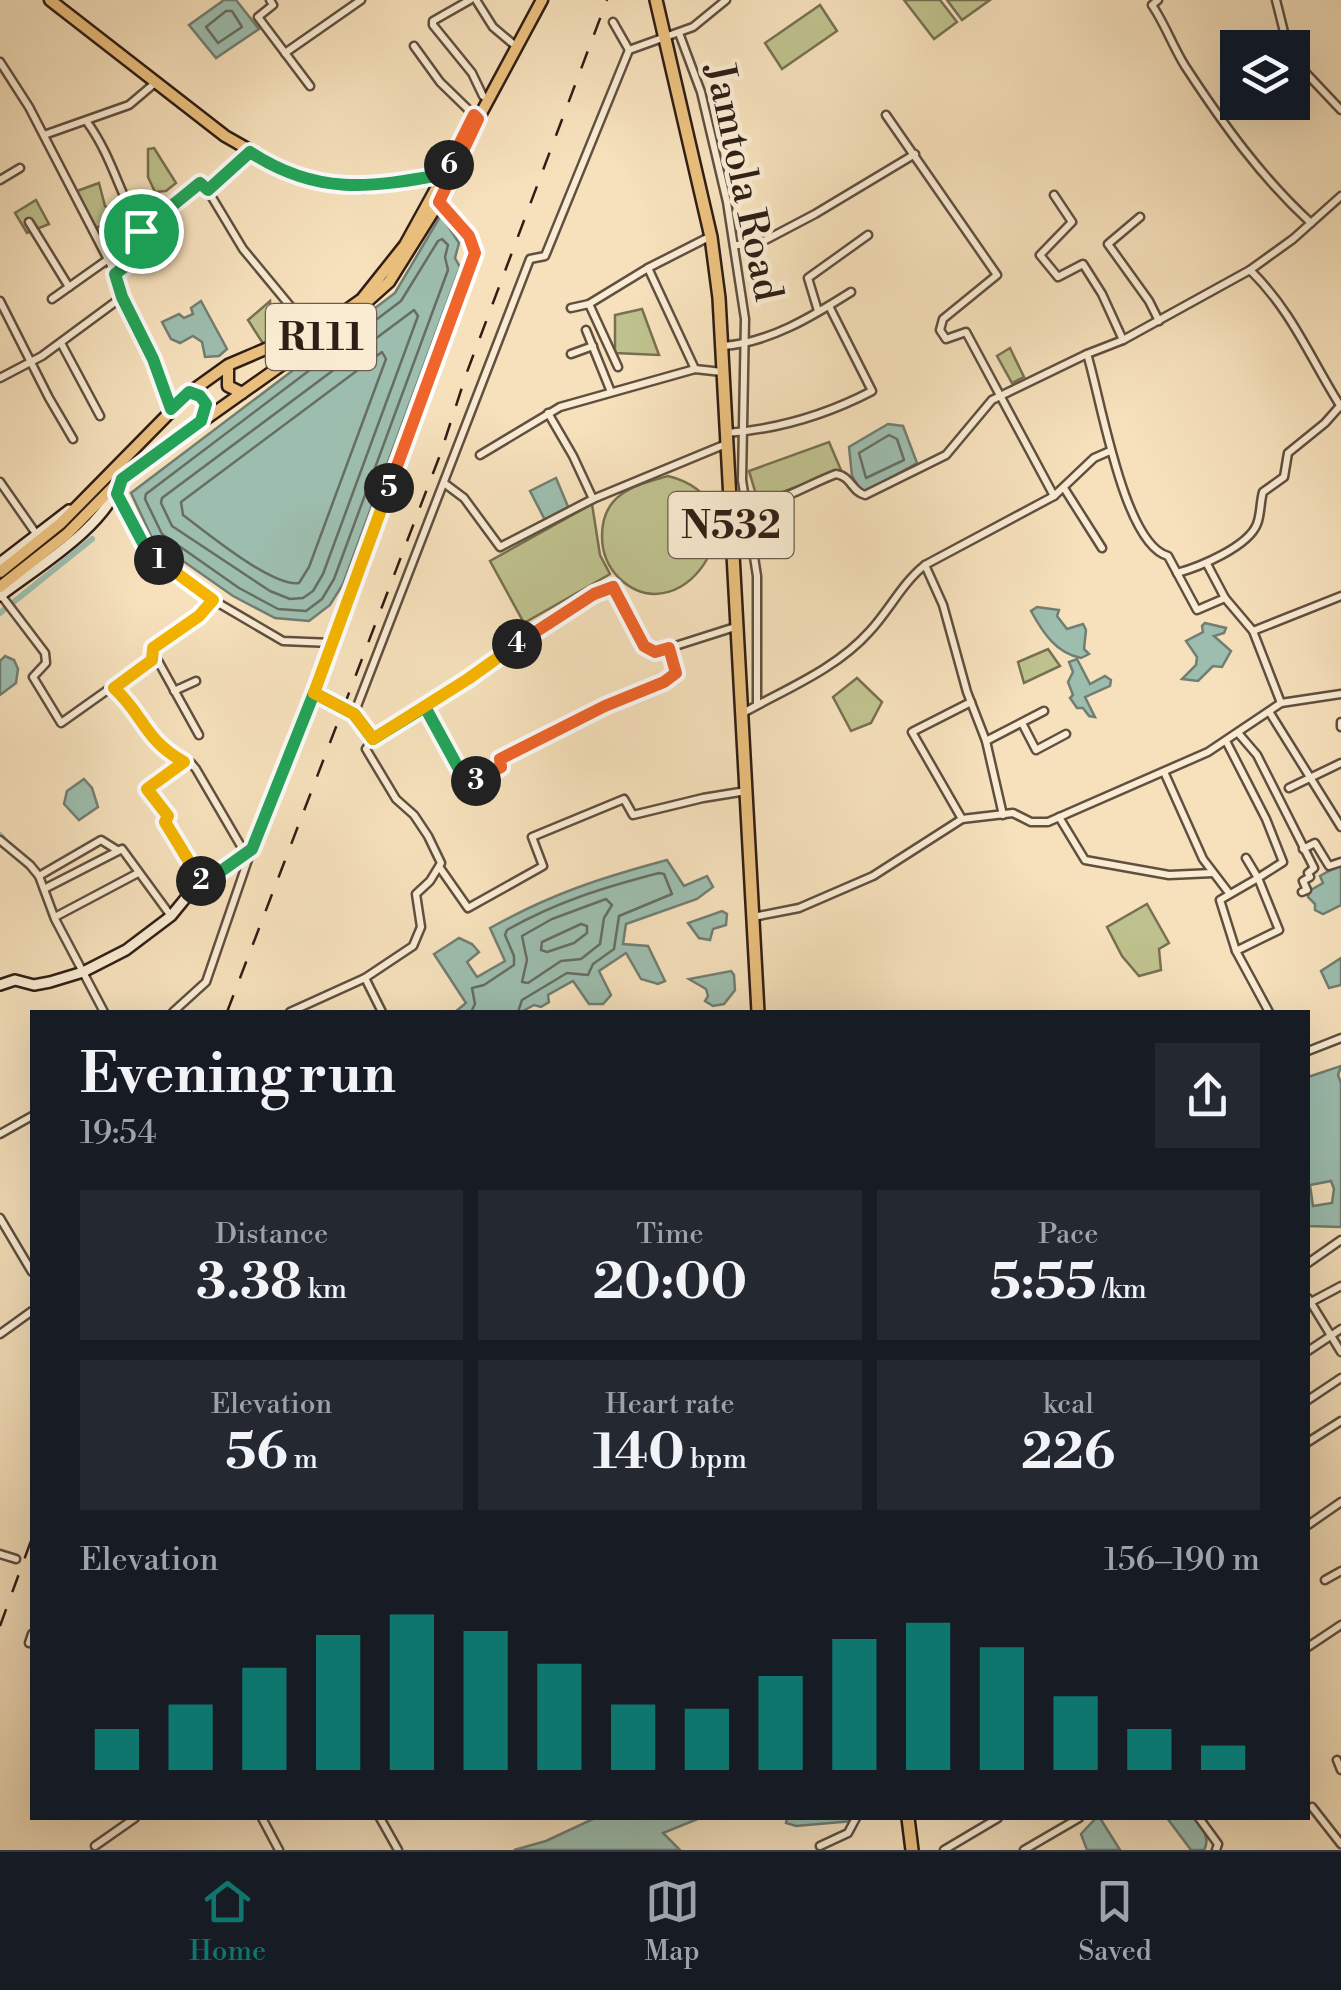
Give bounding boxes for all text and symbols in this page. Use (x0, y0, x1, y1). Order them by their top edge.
map controls (1220, 30, 1310, 120)
button: layers (1220, 30, 1310, 120)
street label: Jamtola Road (693, 57, 793, 306)
pin: 6 (424, 140, 474, 190)
text: 6 (440, 147, 458, 182)
pin (99, 189, 184, 274)
icon: arrive (114, 204, 169, 259)
road number: R111 (266, 304, 376, 370)
pin: 5 (364, 463, 414, 513)
text: 5 (380, 470, 398, 505)
road number: N532 (668, 492, 794, 558)
pin: 1 (134, 535, 184, 585)
text: 1 (152, 542, 166, 577)
pin: 4 (492, 619, 542, 669)
text: 4 (508, 626, 526, 661)
pin: 3 (451, 756, 501, 806)
text: 3 (468, 763, 484, 798)
pin: 2 (176, 856, 226, 906)
text: 2 (192, 863, 210, 898)
text: Evening run (80, 1041, 396, 1110)
button: share (1155, 1043, 1260, 1148)
text: 19:54 (80, 1113, 157, 1153)
text: Distance (215, 1217, 328, 1252)
text: Time (636, 1217, 704, 1252)
text: Pace (1038, 1217, 1098, 1252)
text: 3.38 (196, 1252, 302, 1314)
text: 20:00 (593, 1252, 747, 1314)
text: 5:55 (990, 1252, 1097, 1314)
text: km (302, 1272, 347, 1307)
text: /km (1097, 1272, 1147, 1307)
text: Elevation (211, 1387, 332, 1422)
text: Heart rate (605, 1387, 735, 1422)
text: kcal (1043, 1387, 1094, 1422)
text: 56 (225, 1422, 288, 1484)
text: 140 (593, 1422, 685, 1484)
text: 226 (1021, 1422, 1115, 1484)
text: m (288, 1442, 318, 1477)
text: bpm (685, 1442, 747, 1477)
text: Elevation (80, 1540, 219, 1580)
text: 156–190 m (1104, 1540, 1260, 1580)
tab: Home (189, 1874, 266, 1969)
tab: Map (645, 1874, 700, 1969)
tab: Saved (1078, 1874, 1152, 1969)

